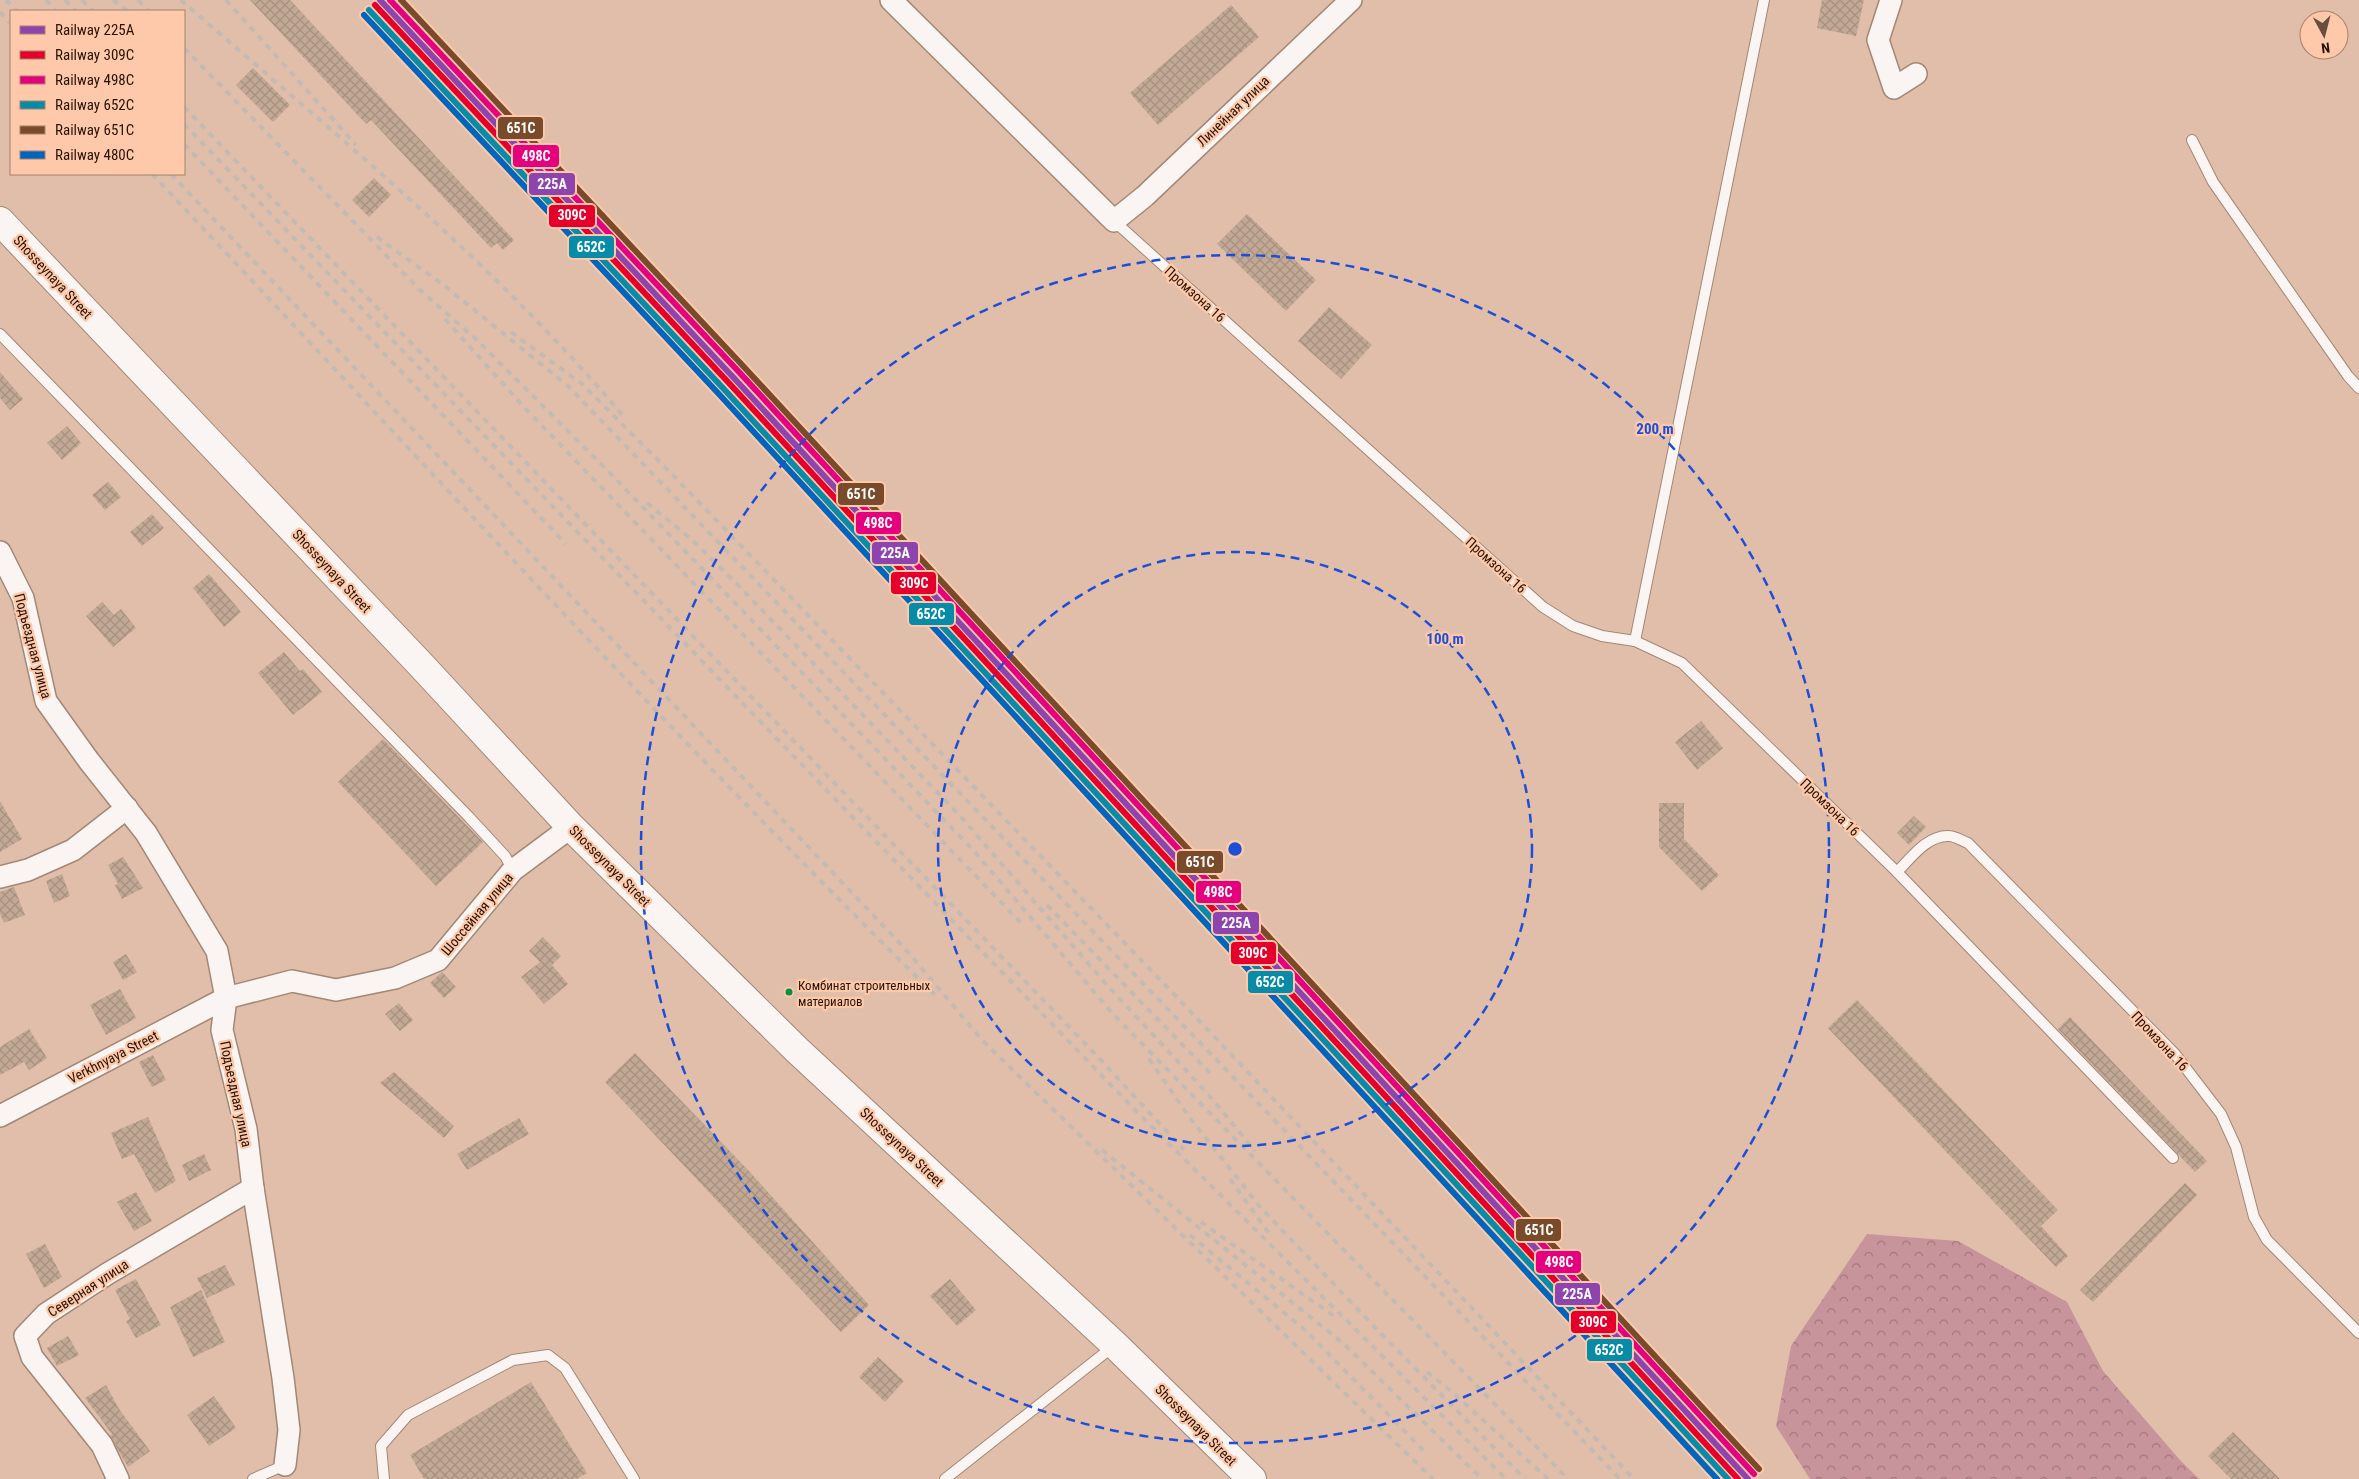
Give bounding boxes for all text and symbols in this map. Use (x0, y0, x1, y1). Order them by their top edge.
legend (10, 10, 185, 175)
north arrow (2299, 10, 2349, 60)
text: Railway 225А (55, 21, 135, 39)
text: N (2320, 39, 2331, 56)
text: Railway 309С (55, 46, 134, 64)
text: Railway 498С (55, 71, 134, 89)
street label: Линейная улица (1194, 73, 1272, 149)
text: Railway 652С (55, 96, 134, 114)
line badge: 651С (497, 116, 544, 140)
text: 651С (506, 120, 536, 136)
text: Railway 651С (55, 121, 134, 139)
line badge: 498С (512, 144, 560, 168)
text: Railway 480С (55, 146, 134, 164)
text: 498С (521, 148, 551, 164)
line badge: 225А (528, 172, 576, 196)
text: 225А (537, 176, 567, 192)
line badge: 309С (548, 204, 596, 228)
text: 309С (557, 207, 587, 223)
street label: Shosseynaya Street (10, 232, 96, 322)
line badge: 652С (568, 235, 615, 259)
text: 652С (576, 239, 606, 255)
street label: Промзона 16 (1161, 263, 1229, 325)
text: 200 m (1636, 420, 1674, 438)
line badge: 651С (837, 482, 885, 506)
text: 651С (846, 486, 876, 502)
line badge: 498С (855, 511, 902, 535)
text: 498С (863, 515, 893, 531)
street label: Shosseynaya Street (289, 526, 375, 616)
street label: Промзона 16 (1462, 534, 1530, 596)
line badge: 225А (871, 541, 919, 565)
text: 225А (880, 545, 910, 561)
line badge: 309С (890, 571, 937, 595)
text: 309С (899, 575, 929, 591)
street label: Подъездная улица (11, 592, 55, 700)
line badge: 652С (908, 602, 955, 626)
text: 652С (916, 606, 946, 622)
text: 100 m (1426, 630, 1464, 648)
street label: Промзона 16 (1797, 775, 1863, 839)
street label: Shosseynaya Street (566, 822, 654, 910)
centre of rings (1226, 840, 1244, 858)
line badge: 651С (1176, 850, 1224, 874)
text: 651С (1185, 854, 1215, 870)
street label: Шоссейная улица (438, 870, 516, 958)
line badge: 498С (1195, 880, 1242, 904)
text: 498С (1203, 884, 1233, 900)
line badge: 225А (1212, 911, 1260, 935)
text: 225А (1221, 915, 1251, 931)
line badge: 309С (1230, 941, 1277, 965)
text: 309С (1238, 945, 1268, 961)
line badge: 652С (1247, 970, 1294, 994)
text: 652С (1255, 974, 1285, 990)
place label: Комбинат строительных материалов (798, 978, 931, 1009)
marker: Комбинат строительных материалов (784, 987, 794, 997)
street label: Промзона 16 (2128, 1008, 2192, 1074)
street label: Verkhnyaya Street (65, 1027, 161, 1087)
street label: Подъездная улица (217, 1039, 255, 1149)
street label: Shosseynaya Street (857, 1104, 947, 1190)
line badge: 651С (1515, 1218, 1562, 1242)
text: 651С (1524, 1222, 1554, 1238)
line badge: 498С (1535, 1250, 1582, 1274)
text: 498С (1544, 1254, 1574, 1270)
street label: Северная улица (45, 1256, 131, 1320)
line badge: 225А (1554, 1282, 1601, 1306)
text: 225А (1562, 1286, 1592, 1302)
line badge: 309С (1570, 1310, 1617, 1334)
text: 309С (1578, 1314, 1608, 1330)
line badge: 652С (1586, 1338, 1633, 1362)
text: 652С (1594, 1342, 1624, 1358)
street label: Shosseynaya Street (1152, 1381, 1240, 1469)

